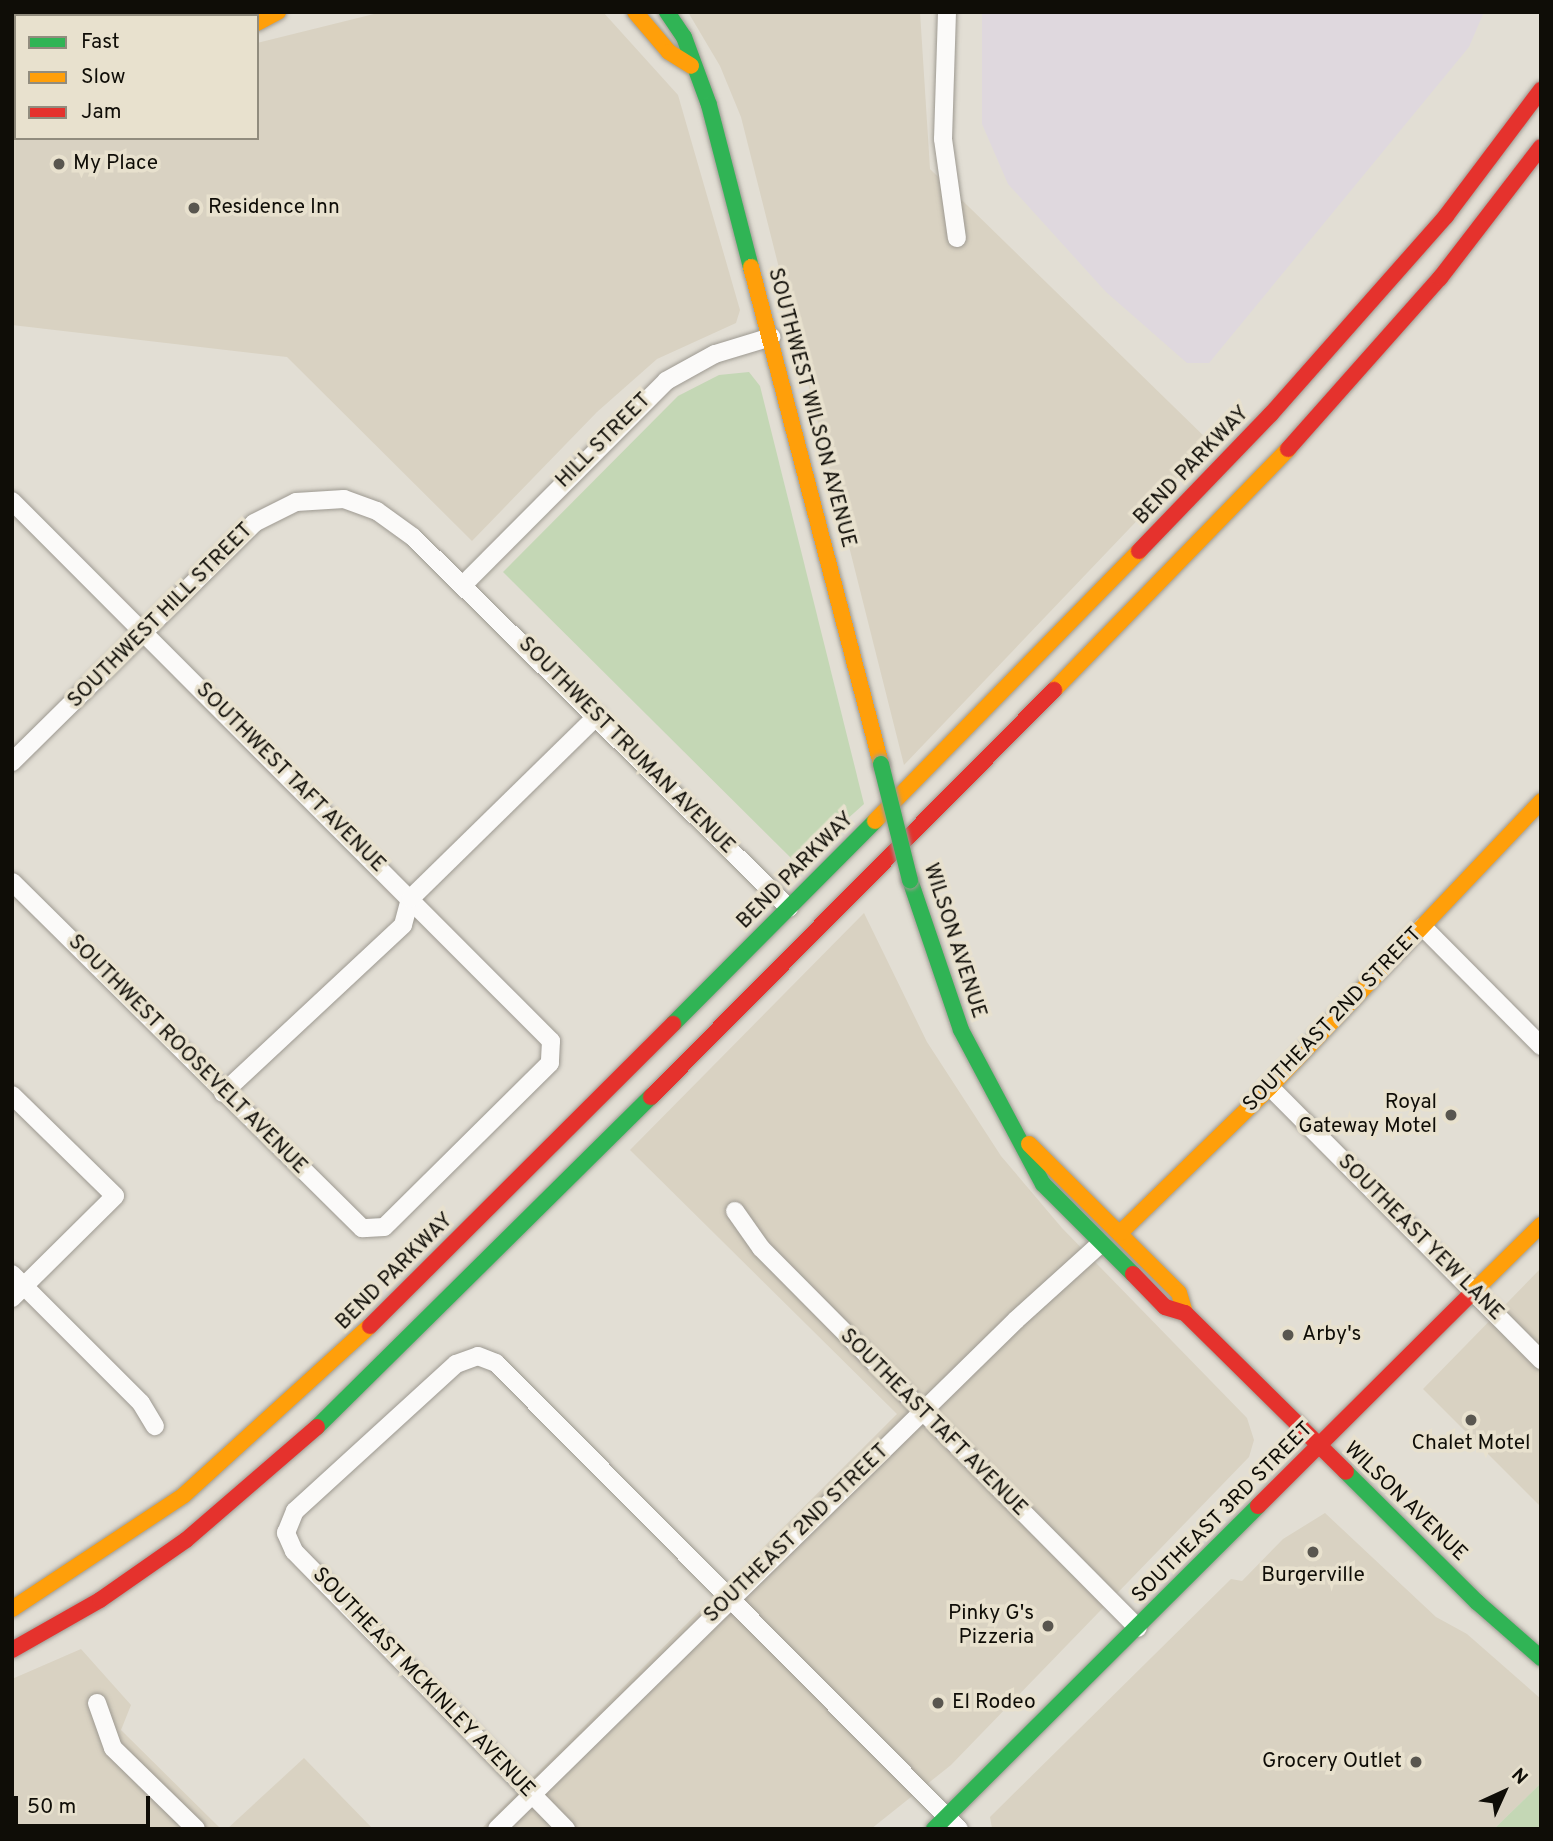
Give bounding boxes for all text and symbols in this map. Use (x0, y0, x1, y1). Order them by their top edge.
legend (14, 14, 259, 140)
text: Fast (81, 29, 120, 56)
text: Slow (81, 64, 126, 91)
text: Jam (81, 99, 122, 126)
place label: My Place (73, 151, 158, 177)
marker: My Place (51, 156, 67, 172)
place label: Residence Inn (208, 195, 340, 221)
marker: Residence Inn (186, 200, 202, 216)
street label: SOUTHWEST WILSON AVENUE (761, 264, 861, 552)
street label: HILL STREET (551, 388, 657, 494)
street label: BEND PARKWAY (1129, 401, 1255, 531)
street label: SOUTHWEST HILL STREET (63, 518, 259, 714)
street label: SOUTHWEST TRUMAN AVENUE (511, 631, 741, 861)
street label: SOUTHWEST TAFT AVENUE (189, 677, 391, 879)
street label: BEND PARKWAY (732, 807, 860, 935)
street label: WILSON AVENUE (917, 860, 991, 1022)
street label: SOUTHEAST 2ND STREET (1238, 922, 1428, 1118)
street label: SOUTHWEST ROOSEVELT AVENUE (61, 929, 313, 1181)
place label: Royal Gateway Motel (1298, 1090, 1437, 1140)
marker: Royal Gateway Motel (1443, 1107, 1459, 1123)
street label: SOUTHEAST YEW LANE (1331, 1149, 1509, 1327)
street label: BEND PARKWAY (331, 1208, 459, 1336)
place label: Arby's (1302, 1322, 1361, 1348)
street label: SOUTHEAST TAFT AVENUE (833, 1323, 1033, 1523)
marker: Arby's (1280, 1327, 1296, 1343)
marker: Chalet Motel (1463, 1412, 1479, 1428)
street label: SOUTHEAST 3RD STREET (1127, 1417, 1319, 1609)
place label: Chalet Motel (1412, 1431, 1530, 1457)
street label: WILSON AVENUE (1338, 1437, 1472, 1567)
street label: SOUTHEAST 2ND STREET (699, 1439, 895, 1629)
marker: Burgerville (1305, 1544, 1321, 1560)
street label: SOUTHEAST MCKINLEY AVENUE (306, 1562, 540, 1804)
place label: Burgerville (1261, 1563, 1365, 1589)
place label: Pinky G's Pizzeria (948, 1601, 1034, 1651)
marker: Pinky G's Pizzeria (1040, 1618, 1056, 1634)
place label: El Rodeo (952, 1690, 1036, 1716)
marker: El Rodeo (930, 1695, 946, 1711)
place label: Grocery Outlet (1262, 1749, 1402, 1775)
marker: Grocery Outlet (1408, 1754, 1424, 1770)
north arrow (1469, 1757, 1539, 1827)
text: N (1506, 1764, 1532, 1790)
scale bar (18, 1782, 154, 1826)
text: 50 m (27, 1794, 76, 1821)

